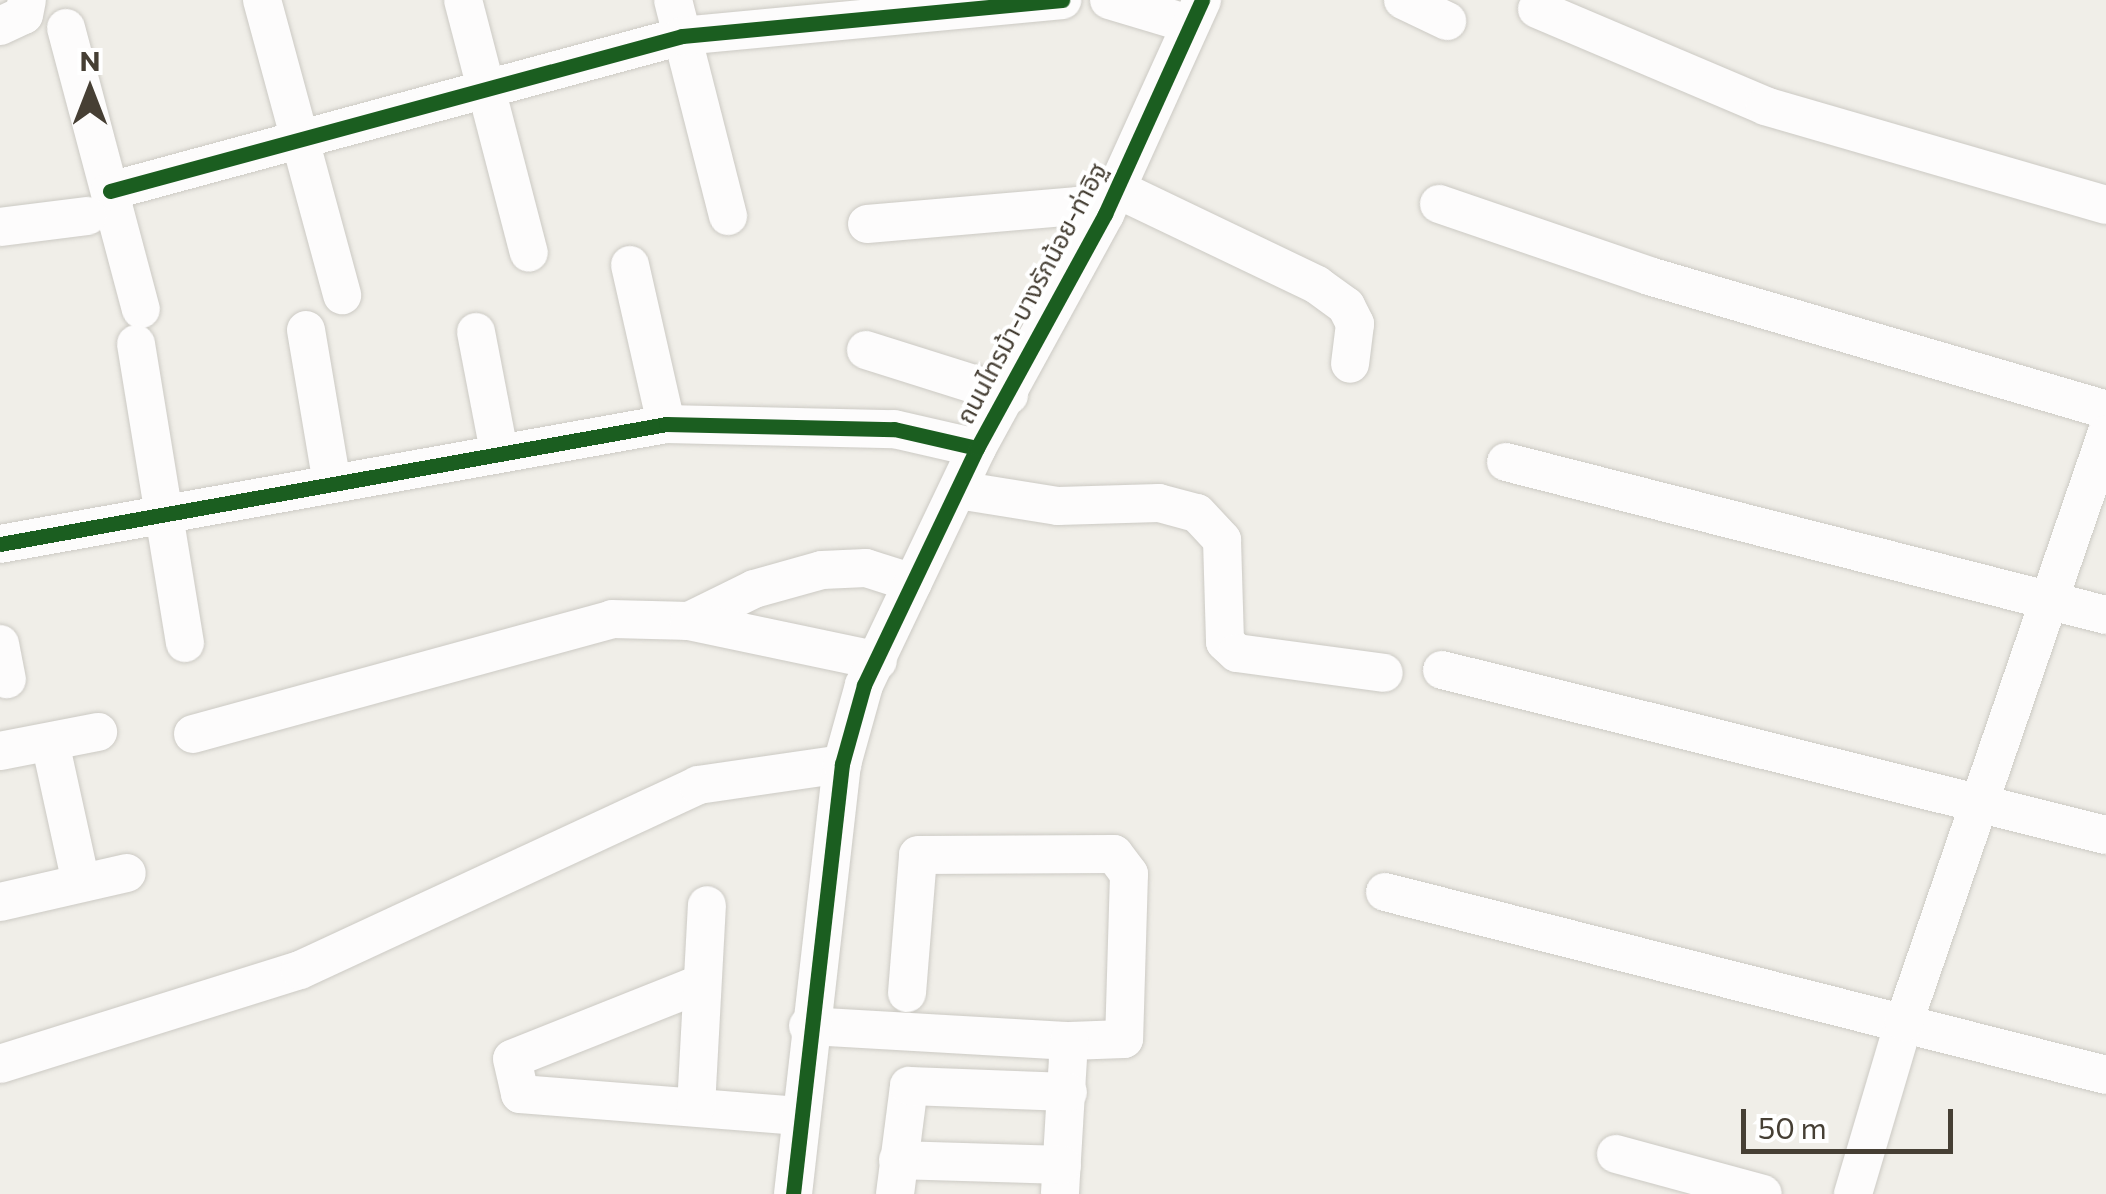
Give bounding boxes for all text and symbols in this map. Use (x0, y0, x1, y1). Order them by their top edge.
north arrow (40, 40, 140, 140)
text: N (80, 43, 101, 77)
street label: ถนนไทรม้า-บางรักน้อย-ท่าอิฐ (949, 157, 1113, 429)
scale bar (1746, 1089, 1958, 1151)
text: 50 m (1758, 1108, 1827, 1145)

